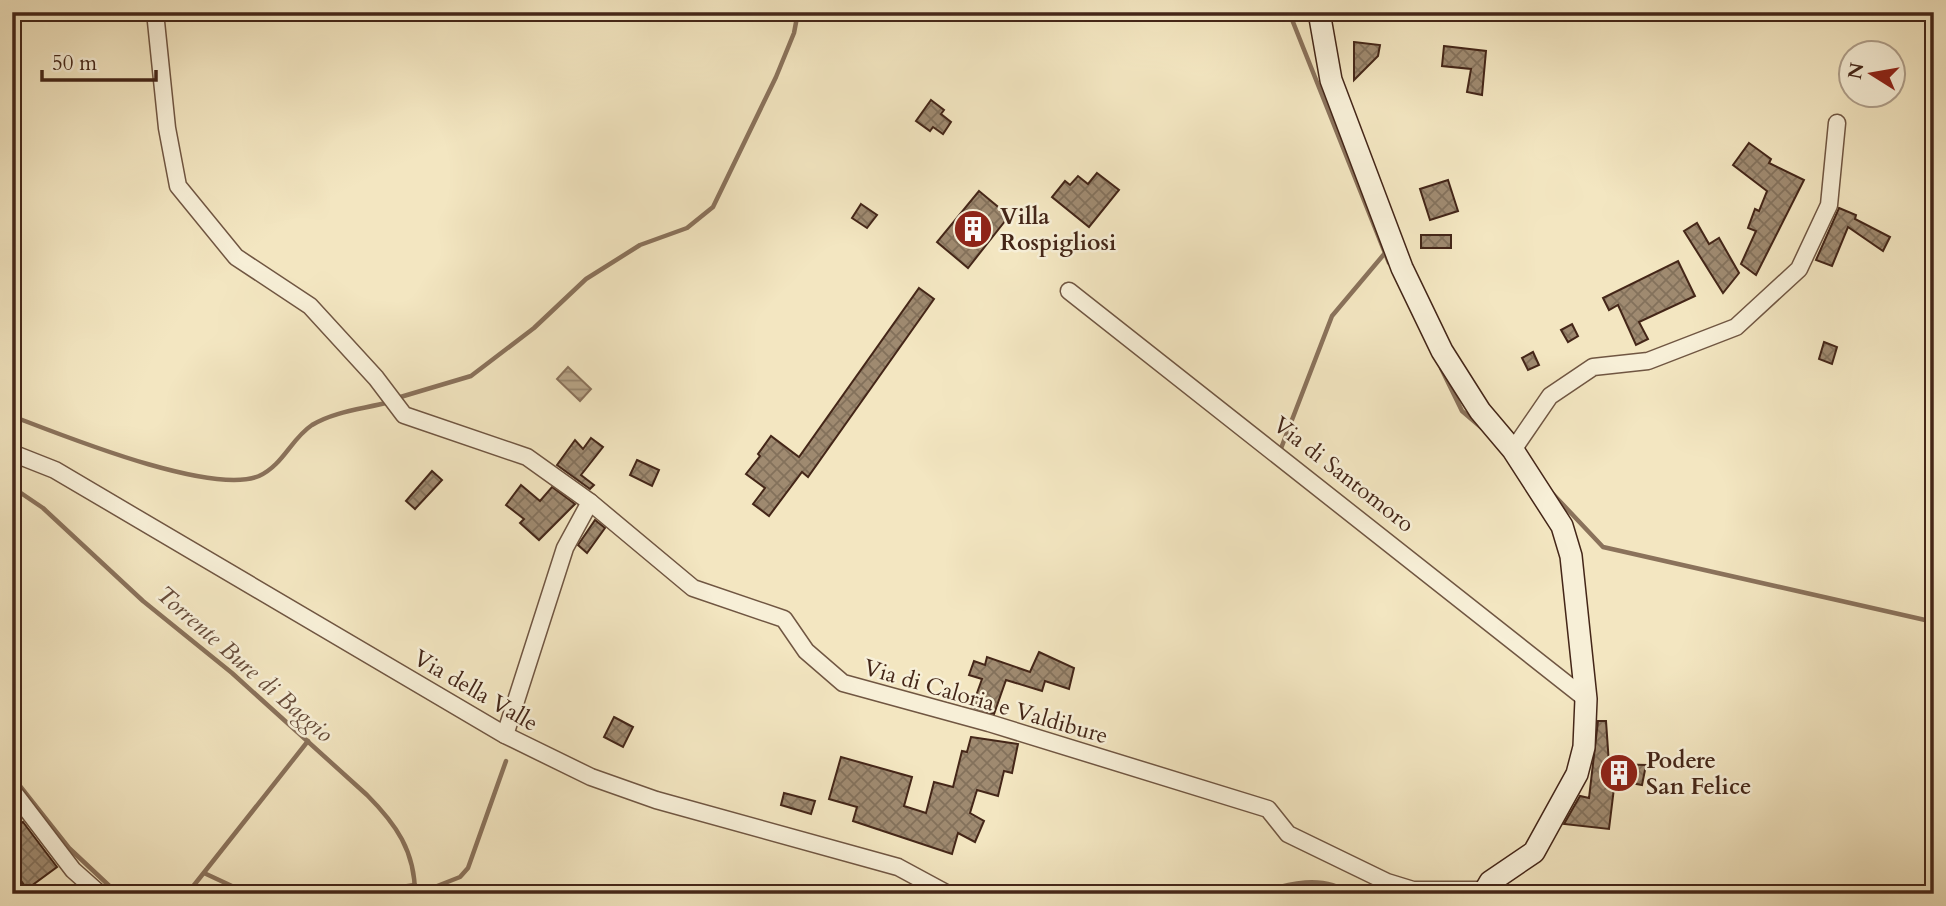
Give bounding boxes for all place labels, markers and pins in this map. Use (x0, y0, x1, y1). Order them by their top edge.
place label: Villa Rospigliosi (1000, 201, 1116, 258)
building icon: Villa Rospigliosi (952, 208, 994, 250)
place label: Podere San Felice (1646, 745, 1751, 802)
building icon: Podere San Felice (1598, 752, 1640, 794)

